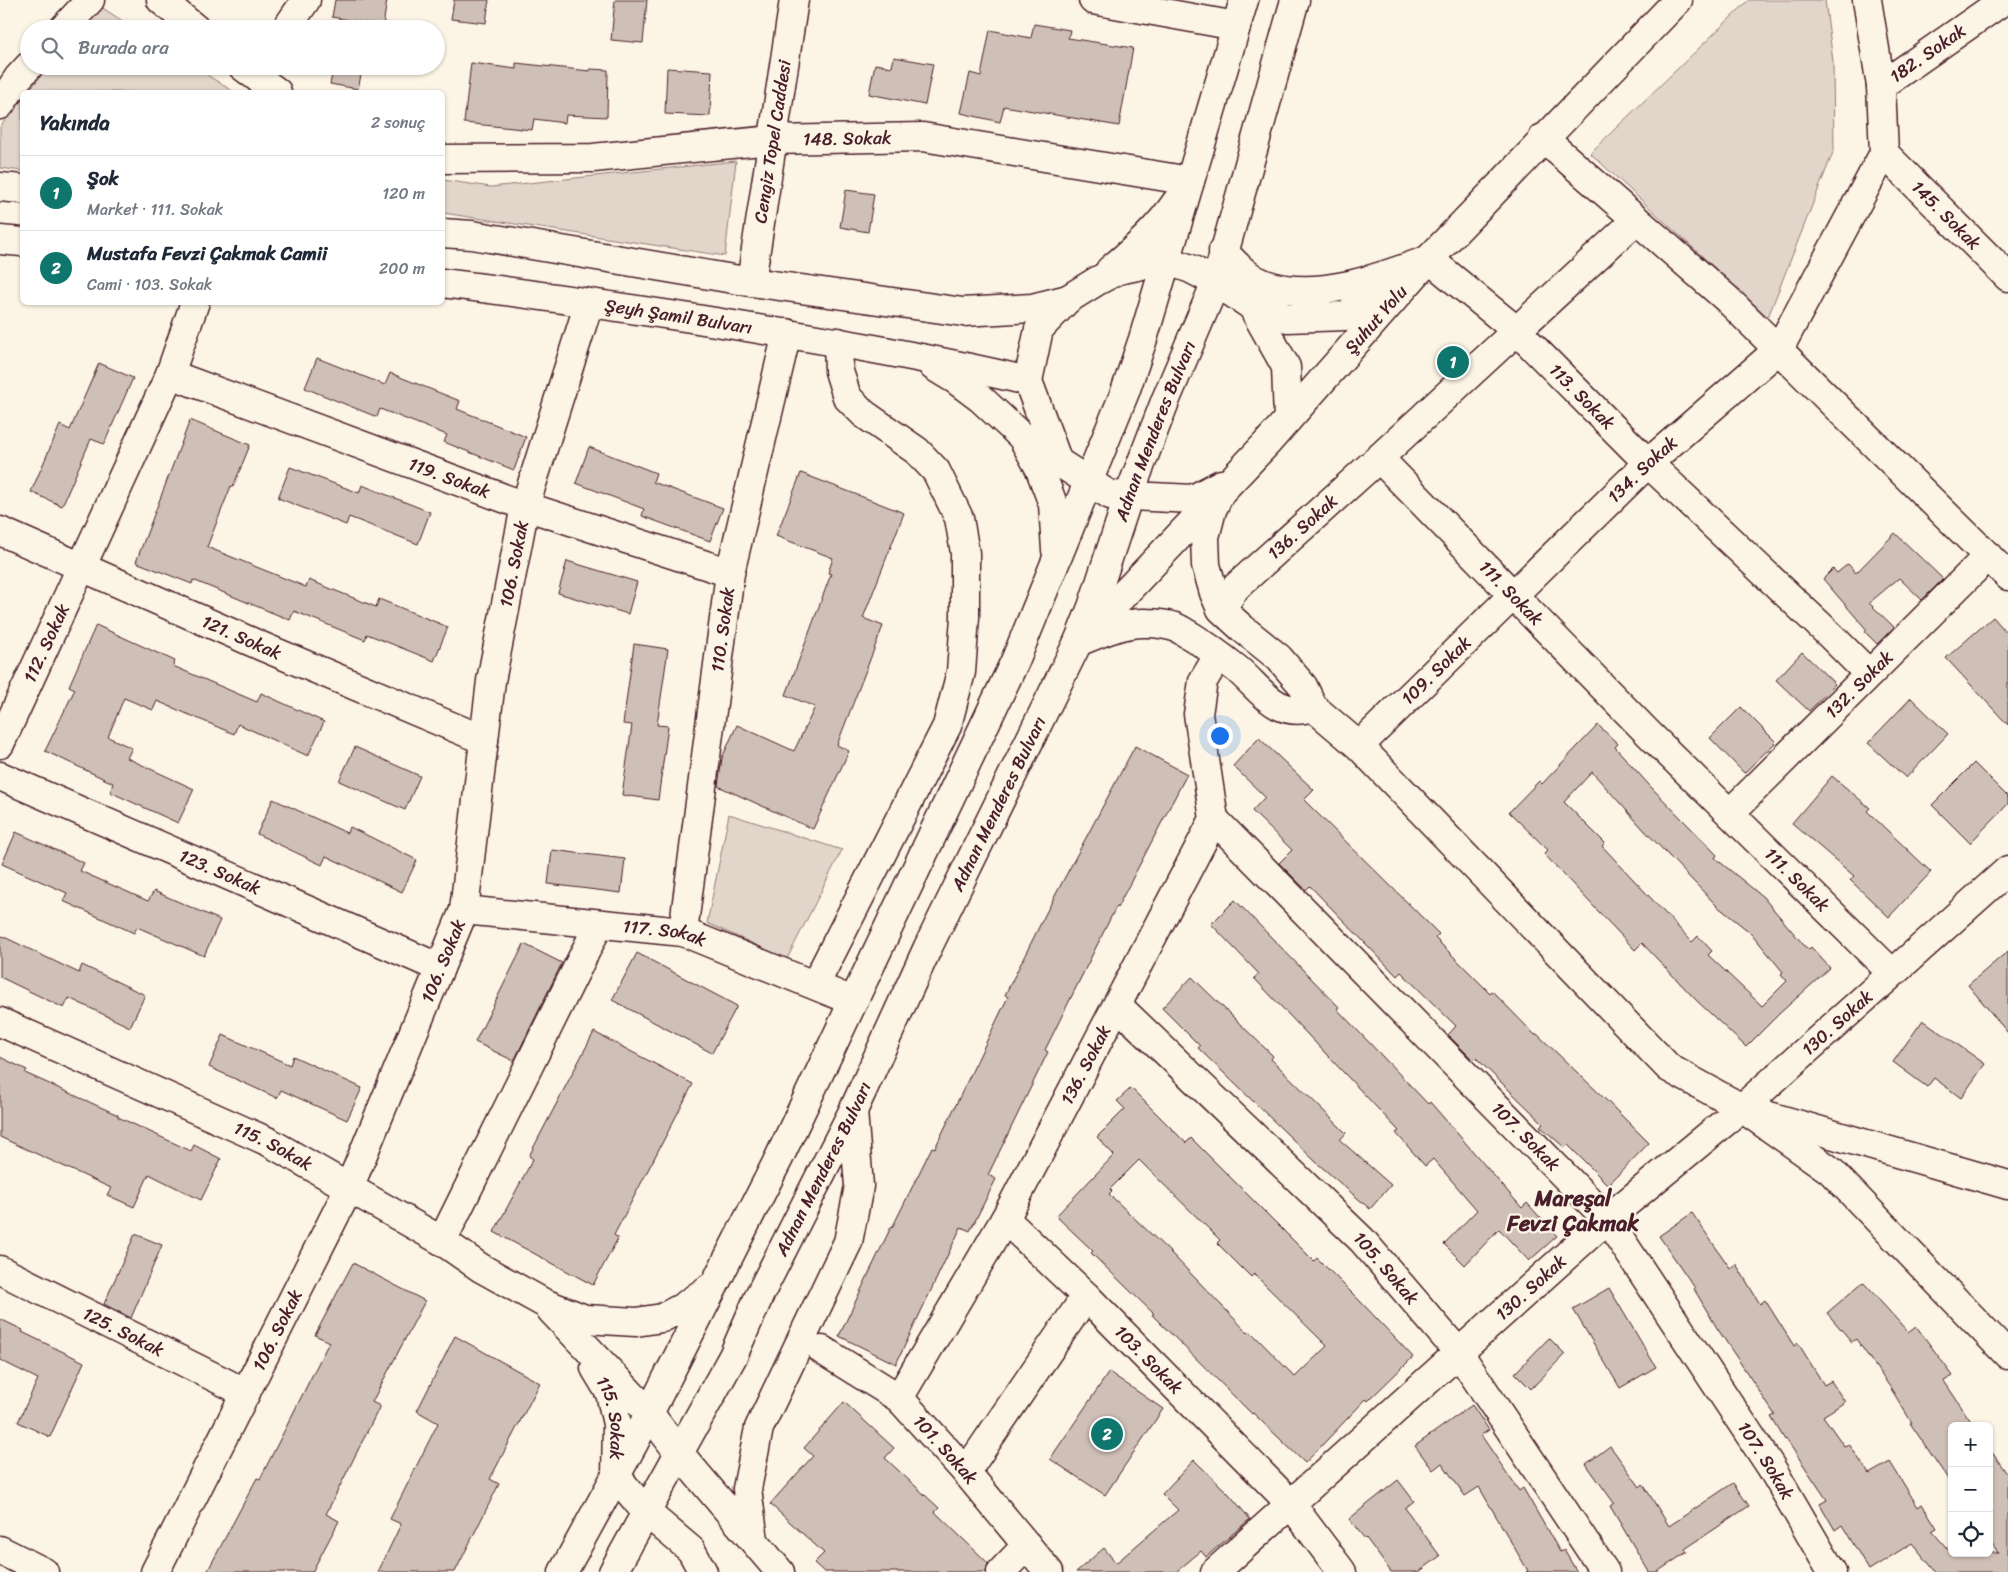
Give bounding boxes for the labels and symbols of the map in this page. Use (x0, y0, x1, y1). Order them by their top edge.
street label: 182. Sokak (1883, 15, 1973, 92)
street label: Cengiz Topel Caddesi (744, 57, 801, 225)
street label: 148. Sokak (802, 122, 892, 155)
street label: 145. Sokak (1904, 173, 1989, 258)
street label: Şuhut Yolu (1336, 277, 1416, 362)
street label: Şeyh Şamil Bulvarı (603, 289, 755, 344)
street label: Adnan Menderes Bulvarı (1105, 335, 1205, 526)
pin: 1 (1437, 343, 1469, 381)
street label: 113. Sokak (1541, 355, 1623, 438)
street label: 134. Sokak (1599, 427, 1685, 511)
street label: 119. Sokak (404, 448, 495, 508)
street label: 136. Sokak (1260, 486, 1346, 568)
street label: 106. Sokak (490, 517, 538, 610)
street label: 111. Sokak (1471, 552, 1551, 634)
street label: 110. Sokak (701, 585, 744, 674)
street label: 112. Sokak (14, 598, 79, 688)
street label: 121. Sokak (196, 606, 287, 669)
street label: 109. Sokak (1393, 628, 1479, 713)
street label: 132. Sokak (1817, 642, 1901, 727)
street label: Adnan Menderes Bulvarı (941, 711, 1055, 898)
your location (1207, 723, 1233, 749)
street label: 111. Sokak (1757, 839, 1838, 920)
street label: 123. Sokak (174, 840, 267, 904)
street label: 117. Sokak (621, 910, 712, 956)
street label: 106. Sokak (411, 914, 475, 1008)
street label: 130. Sokak (1794, 981, 1881, 1064)
street label: 136. Sokak (1051, 1019, 1120, 1111)
street label: Adnan Menderes Bulvarı (765, 1076, 880, 1263)
street label: 107. Sokak (1484, 1094, 1568, 1179)
street label: 115. Sokak (229, 1112, 319, 1180)
district label: Mareşal Fevzi Çakmak (1506, 1179, 1639, 1243)
street label: 105. Sokak (1346, 1223, 1427, 1312)
street label: 130. Sokak (1487, 1246, 1574, 1329)
street label: 106. Sokak (243, 1283, 312, 1377)
street label: 125. Sokak (77, 1298, 170, 1366)
street label: 103. Sokak (1106, 1317, 1191, 1402)
street label: 115. Sokak (587, 1370, 633, 1460)
street label: 101. Sokak (905, 1407, 986, 1492)
pin: 2 (1091, 1415, 1123, 1453)
street label: 107. Sokak (1729, 1415, 1803, 1507)

